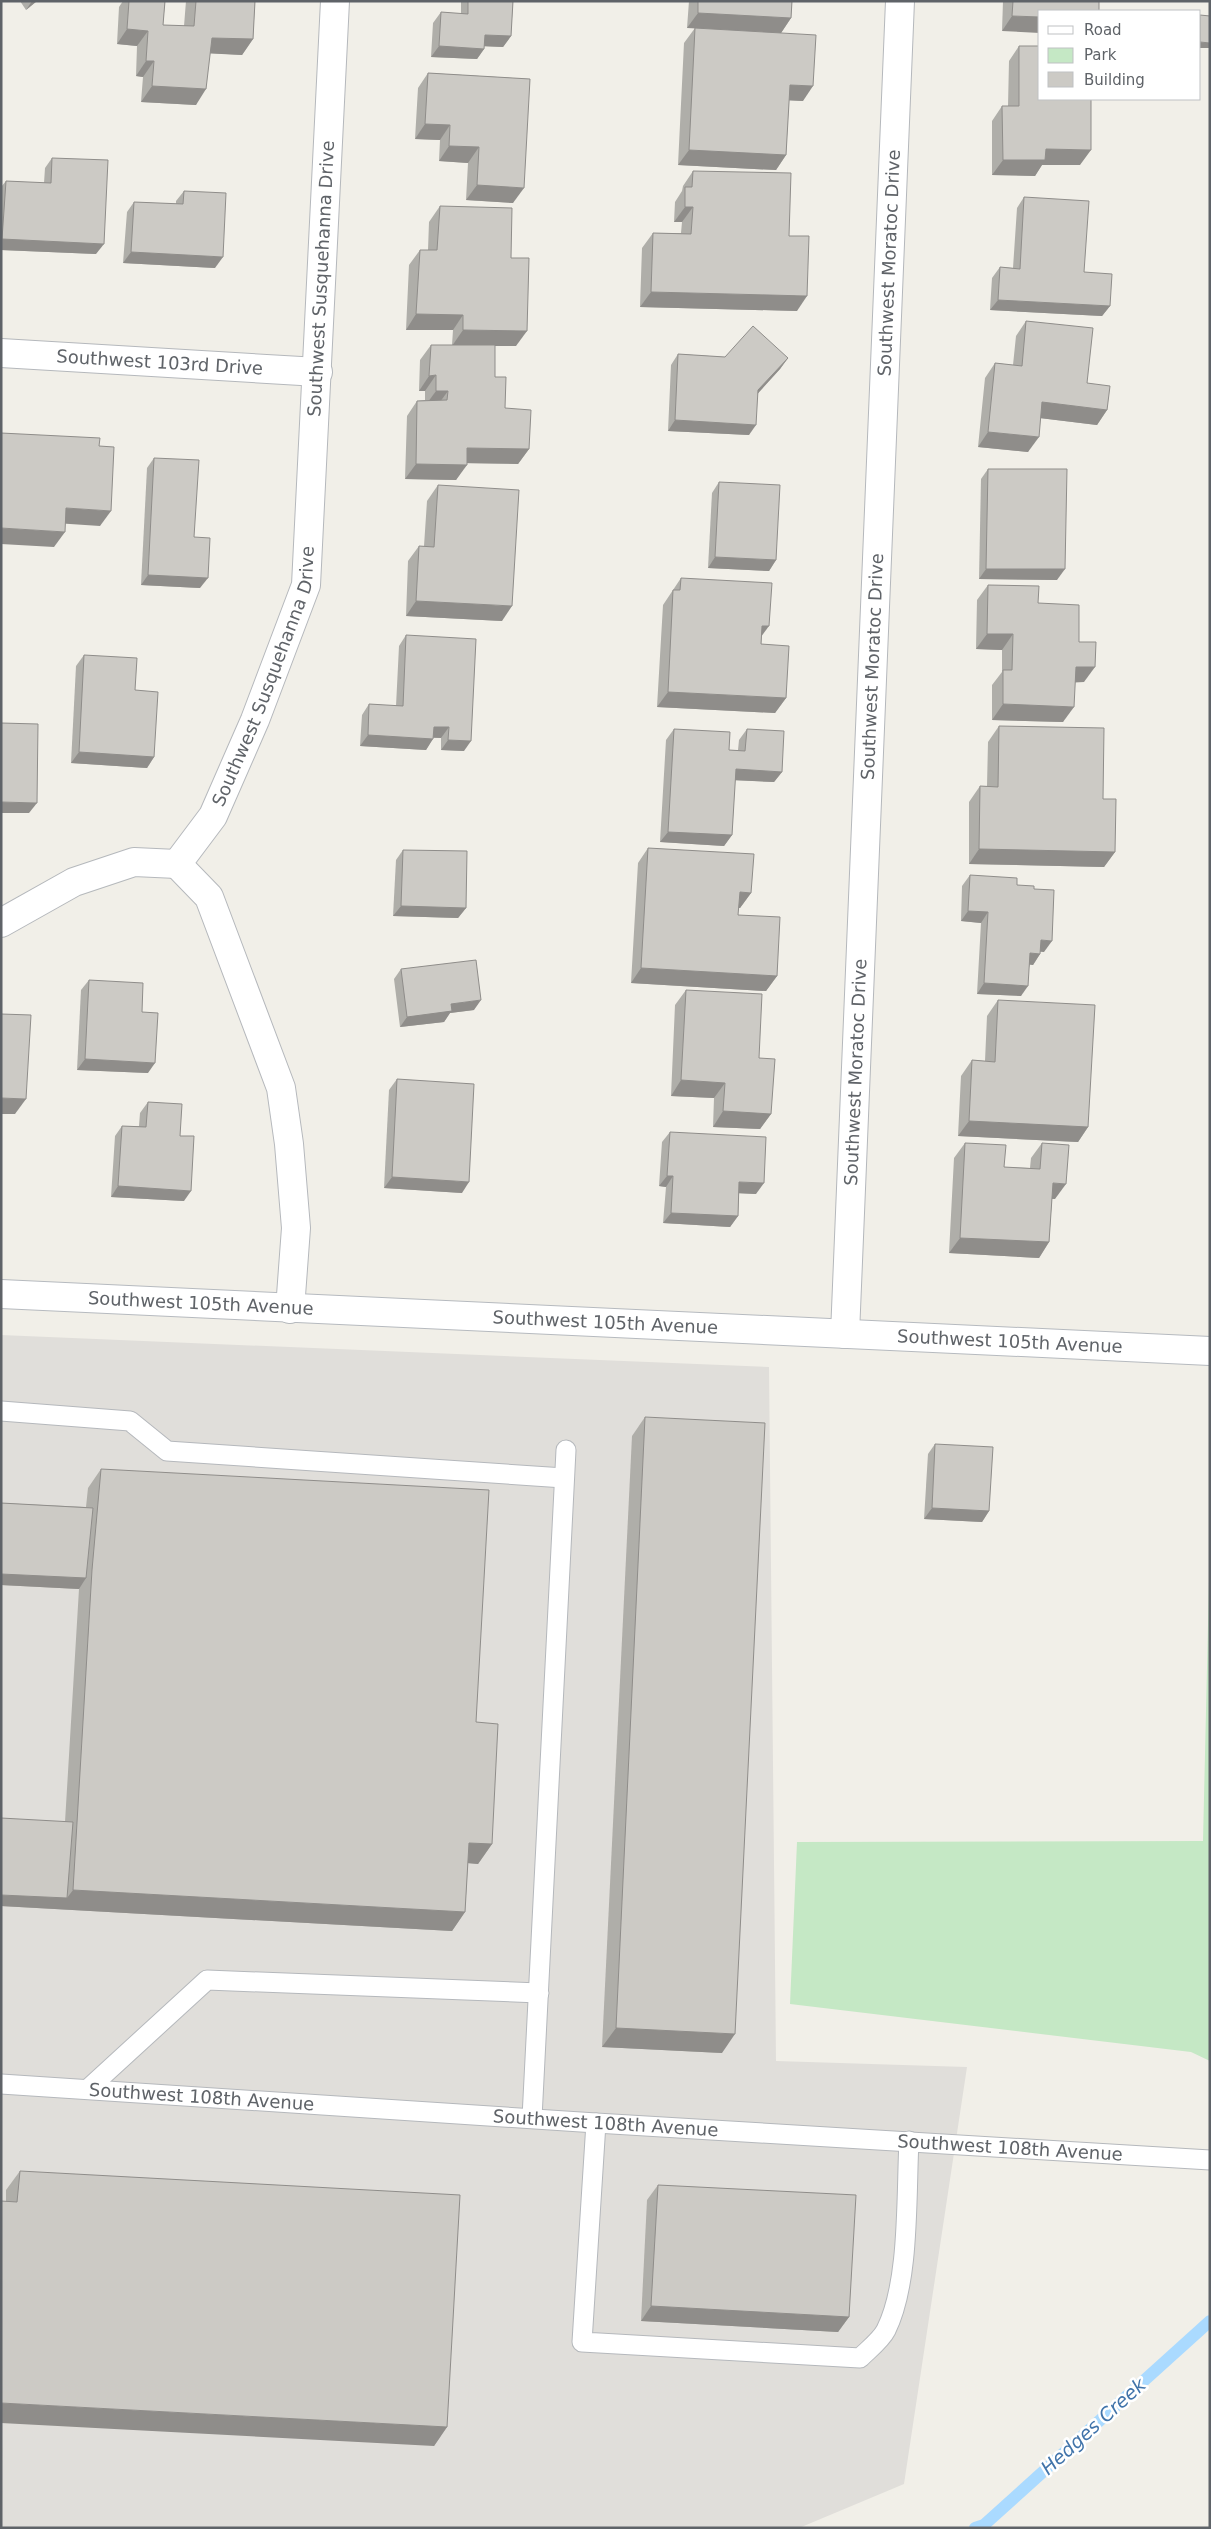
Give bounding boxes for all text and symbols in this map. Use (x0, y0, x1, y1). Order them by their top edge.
legend (1038, 10, 1201, 100)
text: Road (1084, 21, 1122, 39)
text: Park (1084, 46, 1117, 64)
text: Building (1084, 71, 1145, 89)
street label: Southwest Susquehanna Drive (303, 140, 338, 417)
street label: Southwest Moratoc Drive (874, 149, 904, 377)
street label: Southwest 103rd Drive (56, 345, 264, 379)
street label: Southwest Susquehanna Drive (208, 545, 318, 809)
street label: Southwest Moratoc Drive (857, 553, 887, 780)
street label: Southwest Moratoc Drive (840, 958, 870, 1186)
street label: Southwest 105th Avenue (88, 1287, 314, 1319)
street label: Southwest 105th Avenue (492, 1306, 719, 1338)
street label: Southwest 105th Avenue (897, 1325, 1123, 1357)
street label: Southwest 108th Avenue (88, 2079, 315, 2115)
street label: Southwest 108th Avenue (492, 2105, 719, 2140)
street label: Southwest 108th Avenue (897, 2130, 1123, 2165)
water label: Hedges Creek (1036, 2373, 1151, 2479)

